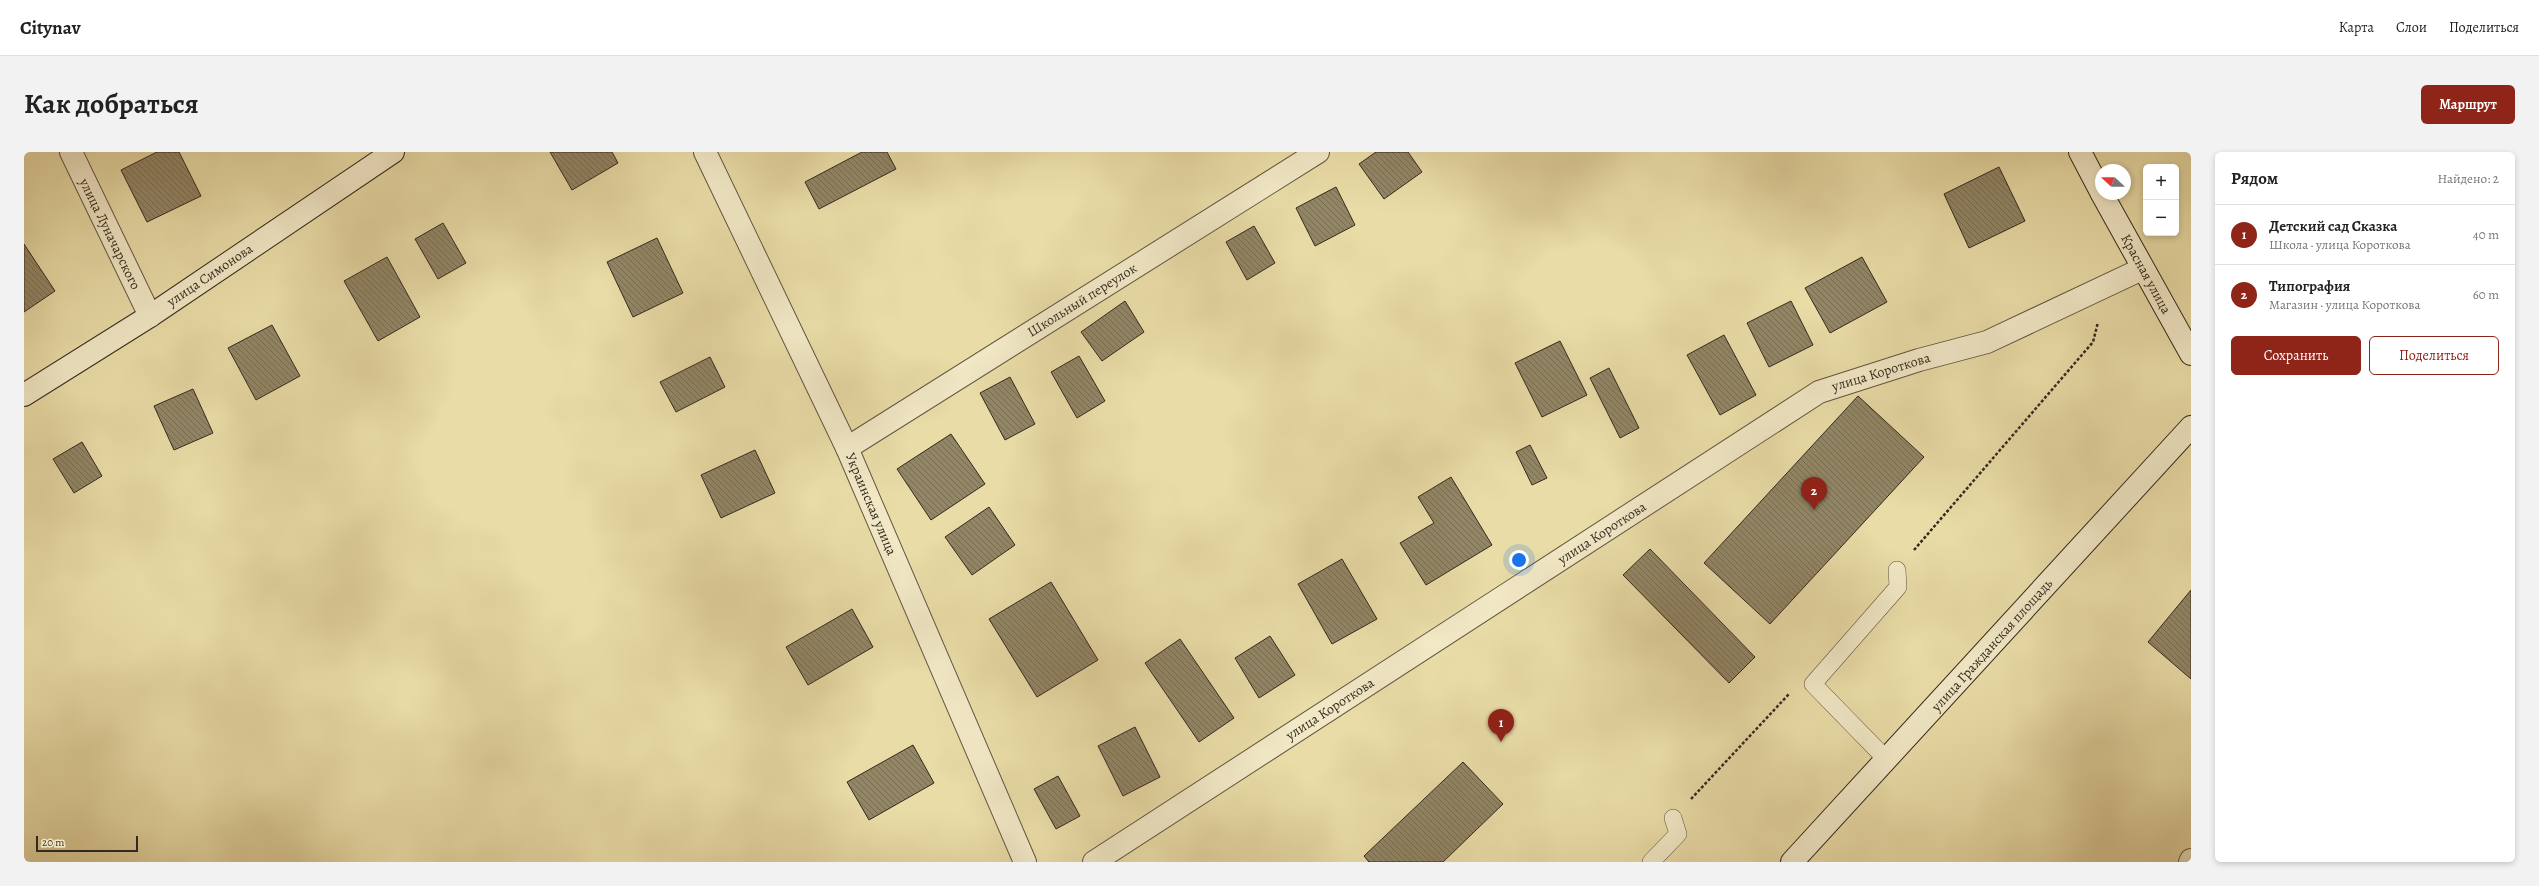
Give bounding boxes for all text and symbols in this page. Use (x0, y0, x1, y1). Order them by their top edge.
text: Citynav (20, 15, 81, 41)
text: Карта (2339, 18, 2374, 37)
text: Слои (2396, 18, 2427, 37)
text: Поделиться (2449, 18, 2519, 37)
text: Как добраться (24, 85, 199, 123)
button: Маршрут (2421, 85, 2515, 124)
north arrow (2095, 164, 2131, 200)
map controls (2143, 164, 2179, 236)
button: + (2143, 164, 2179, 200)
text: Рядом (2231, 167, 2278, 190)
text: Найдено: 2 (2438, 170, 2499, 187)
street label: улица Луначарского (74, 174, 145, 293)
button: − (2143, 200, 2179, 236)
text: Детский сад Сказка (2269, 216, 2397, 236)
text: 1 (2242, 226, 2246, 243)
text: 40 m (2473, 226, 2499, 243)
street label: Красная улица (2116, 231, 2176, 318)
text: Школа · улица Короткова (2269, 236, 2411, 253)
street label: улица Симонова (162, 239, 257, 311)
street label: Школьный переулок (1023, 259, 1141, 341)
text: Типография (2269, 276, 2350, 296)
text: 2 (2241, 286, 2247, 303)
text: 60 m (2473, 286, 2499, 303)
text: Магазин · улица Короткова (2269, 296, 2420, 313)
button: Сохранить (2231, 336, 2361, 375)
button: Поделиться (2369, 336, 2499, 375)
street label: улица Короткова (1829, 348, 1933, 396)
street label: Украинская улица (841, 450, 901, 559)
pin: 2 (1801, 477, 1827, 510)
street label: улица Короткова (1553, 497, 1650, 569)
your location (1509, 550, 1529, 570)
street label: улица Гражданская площадь (1927, 574, 2057, 716)
street label: улица Короткова (1281, 673, 1378, 745)
pin: 1 (1488, 709, 1514, 742)
scale bar (36, 834, 138, 853)
text: 20 m (42, 835, 64, 850)

